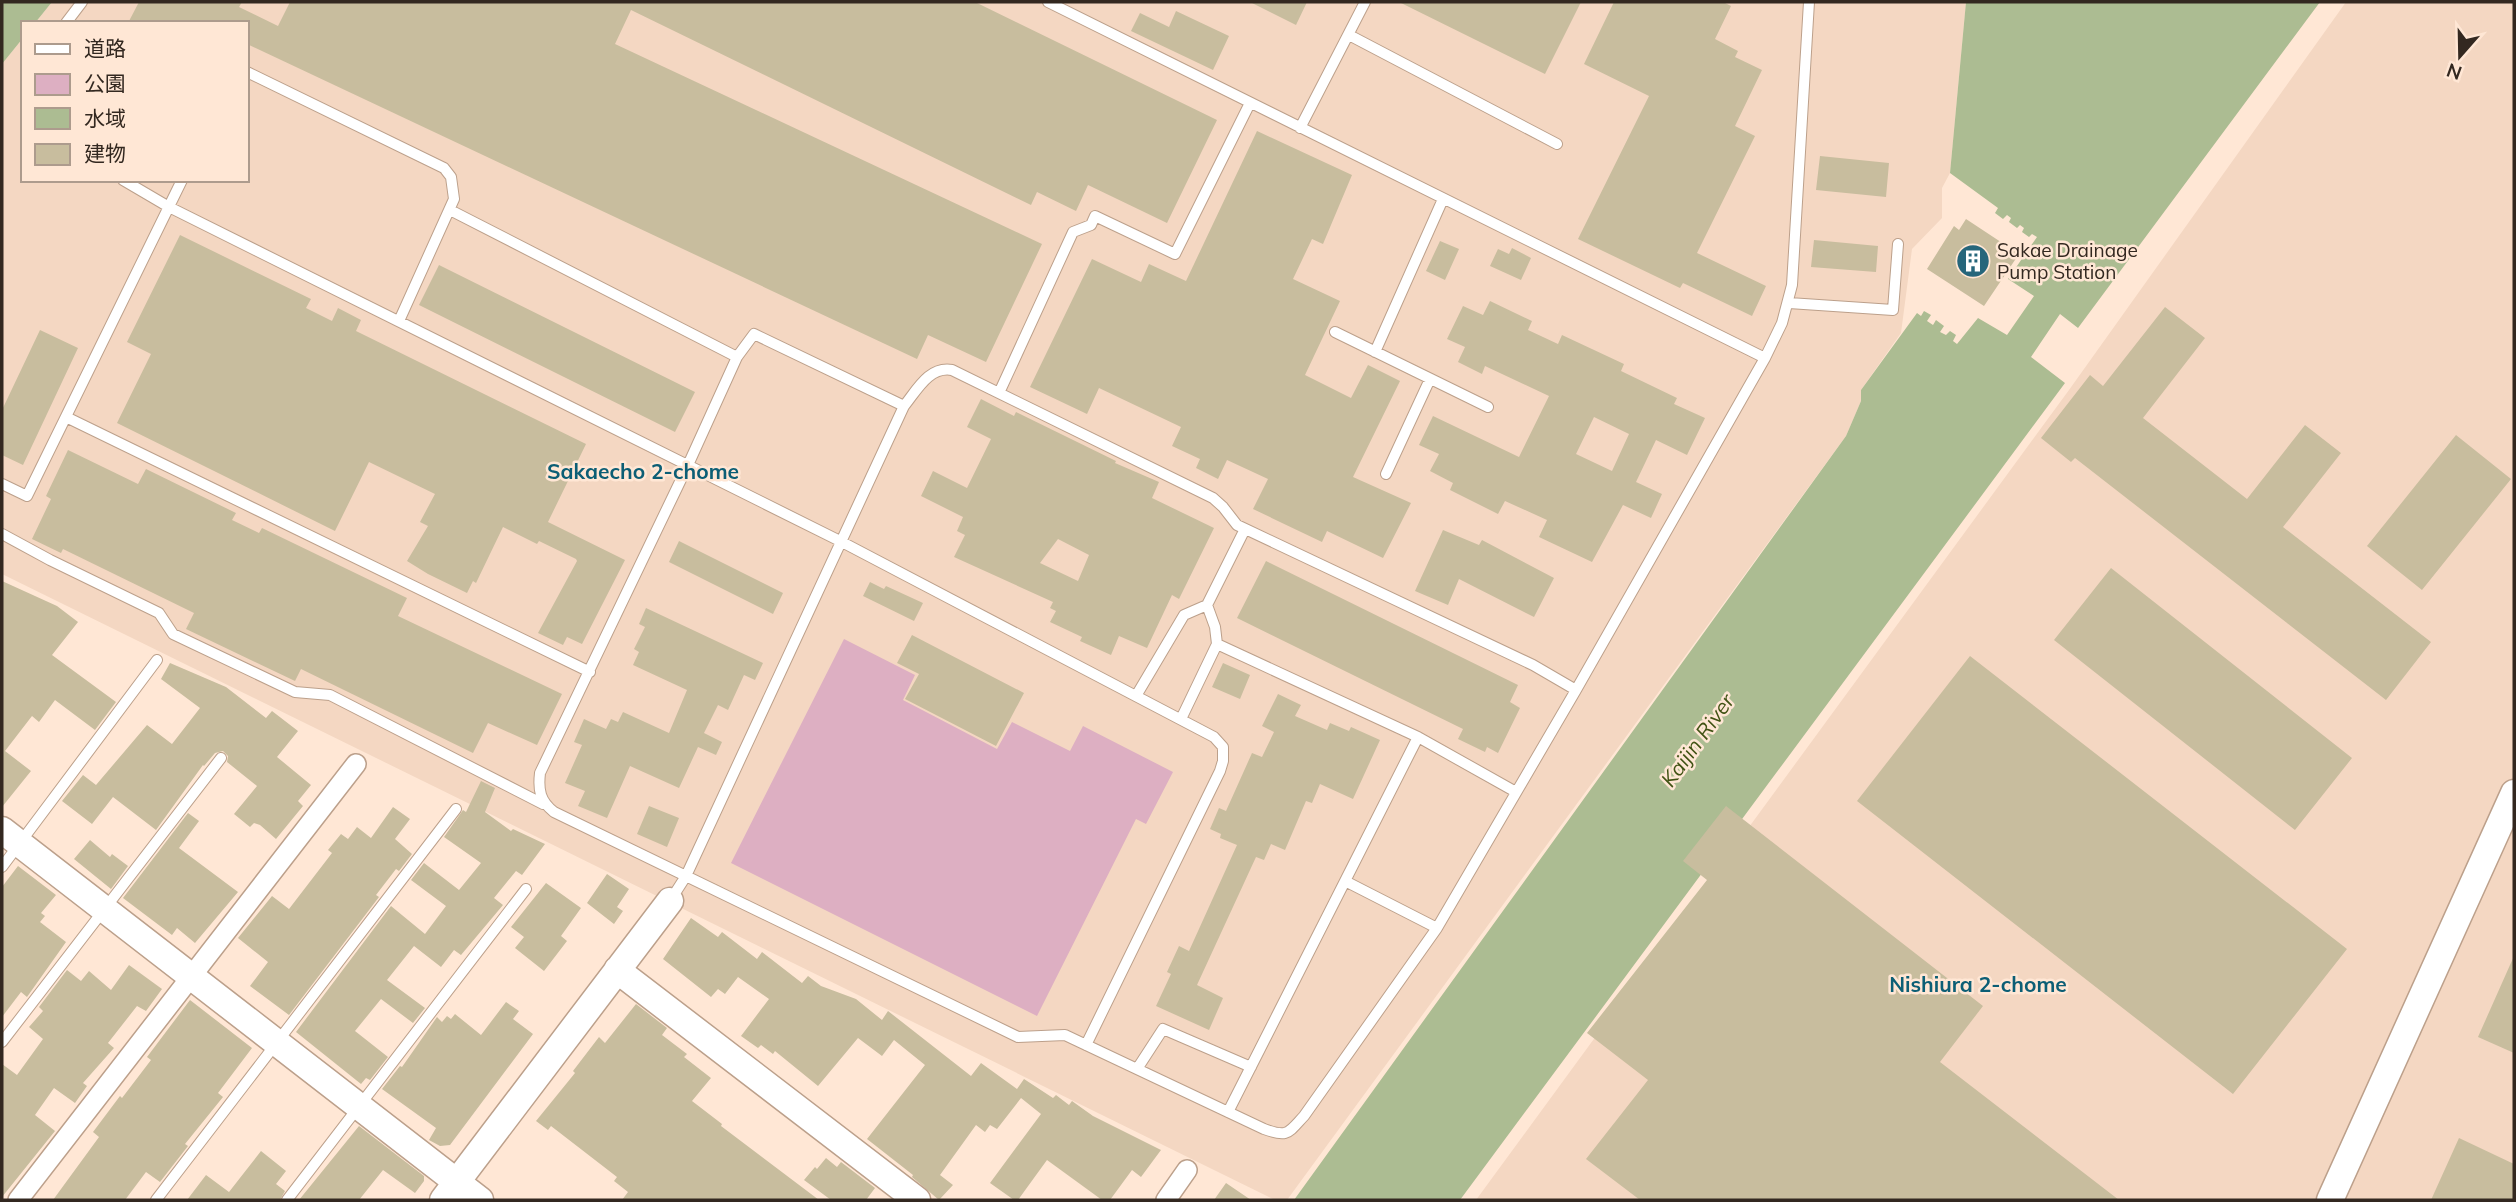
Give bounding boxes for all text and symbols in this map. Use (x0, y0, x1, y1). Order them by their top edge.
legend (21, 21, 248, 182)
north arrow (2425, 21, 2495, 91)
text: 道路 (84, 35, 126, 61)
text: N (2443, 58, 2465, 86)
text: 公園 (84, 70, 126, 96)
text: 水域 (84, 105, 126, 131)
text: 建物 (84, 140, 126, 166)
place label: Sakae Drainage Pump Station (1997, 238, 2138, 284)
building icon: Sakae Drainage Pump Station (1954, 242, 1992, 280)
district label: Sakaecho 2-chome (547, 458, 739, 484)
water label: Kaijin River (1655, 687, 1740, 791)
district label: Nishiura 2-chome (1889, 971, 2067, 997)

